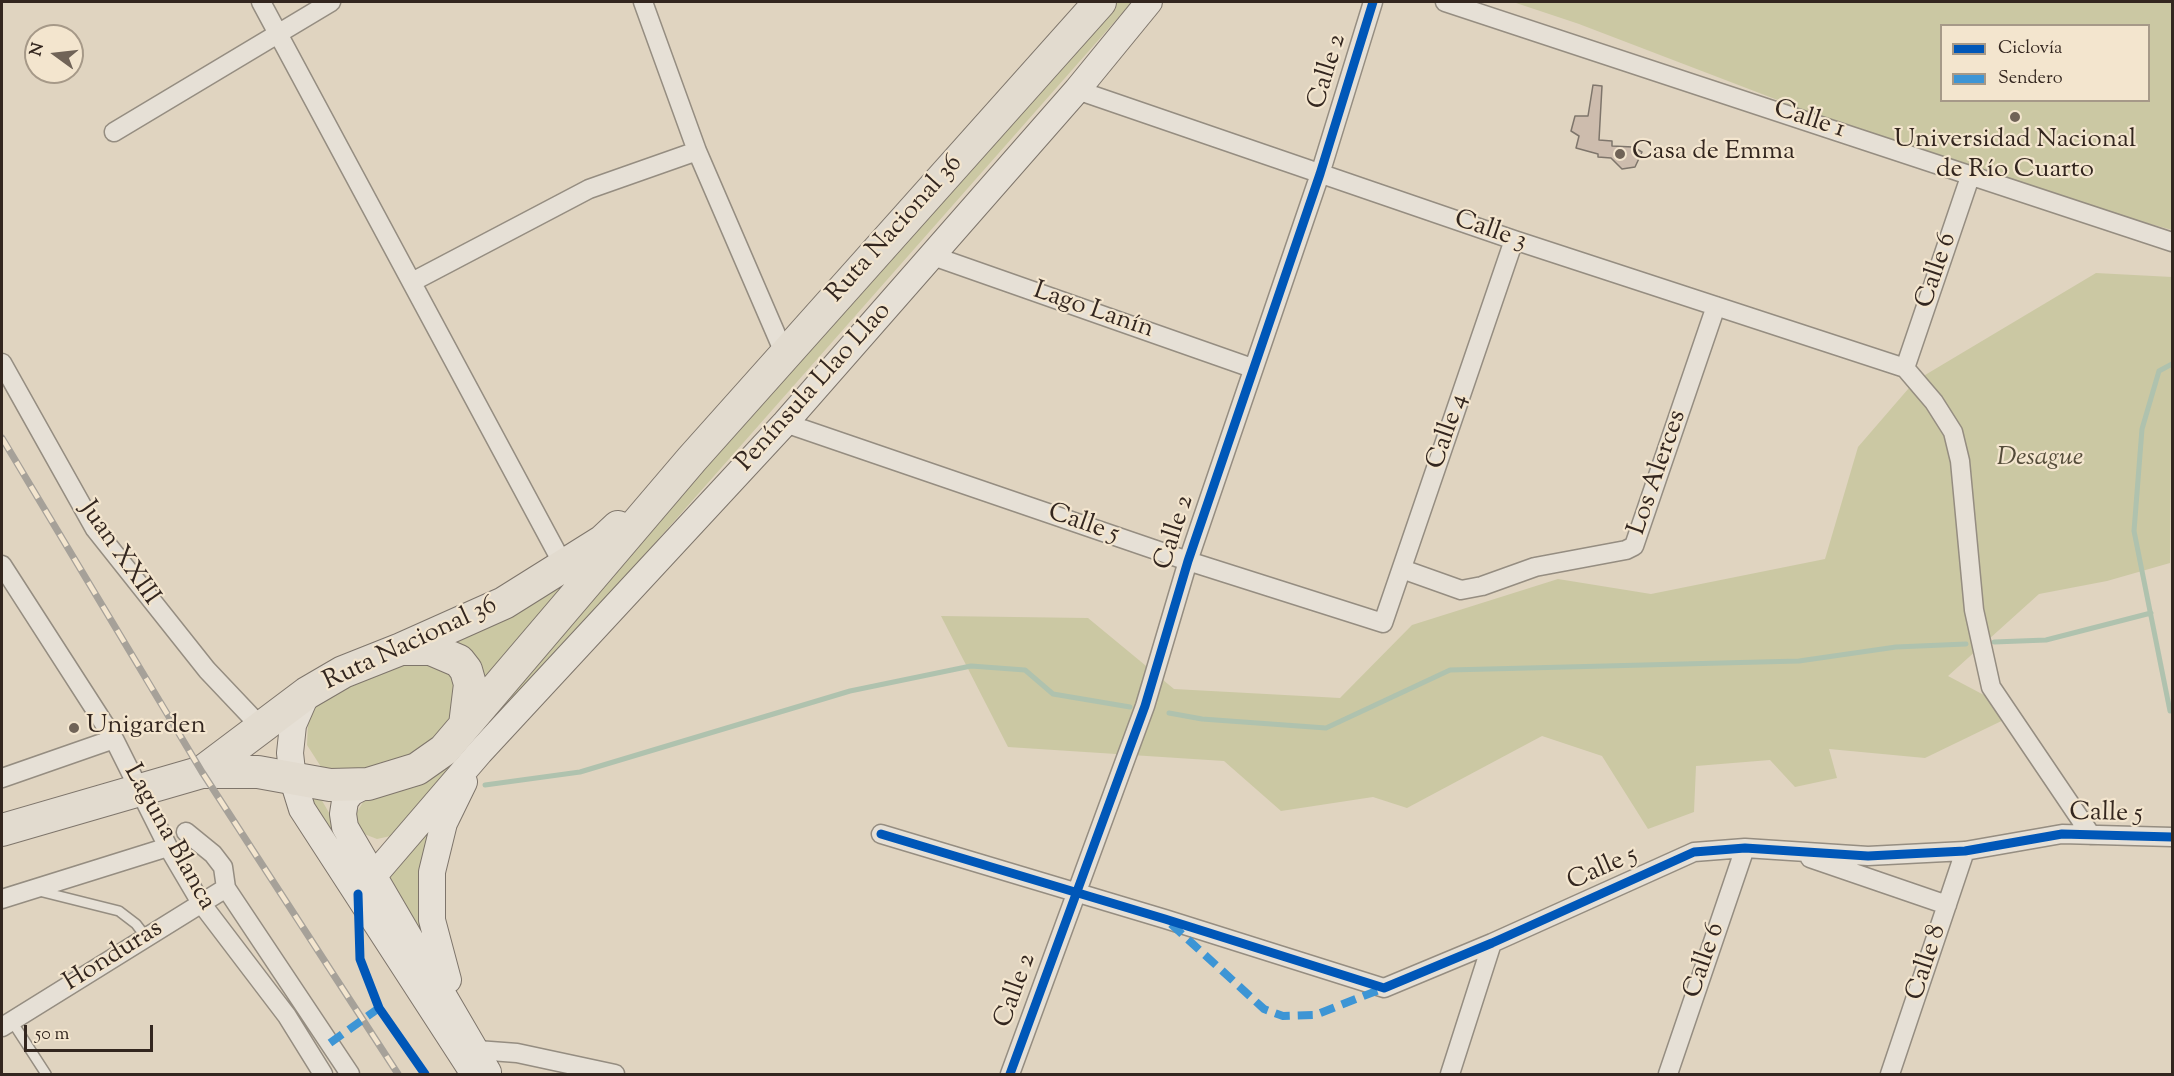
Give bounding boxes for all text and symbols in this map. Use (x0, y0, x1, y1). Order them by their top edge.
north arrow (24, 24, 84, 84)
legend (1940, 24, 2150, 102)
street label: Calle 2 (1303, 31, 1355, 113)
text: Ciclovía (1998, 36, 2062, 62)
text: N (25, 41, 51, 59)
text: Sendero (1998, 66, 2063, 92)
street label: Calle 1 (1769, 95, 1849, 147)
marker: Universidad Nacional de Río Cuarto (2008, 110, 2022, 124)
place label: Universidad Nacional de Río Cuarto (1894, 126, 2136, 188)
place label: Casa de Emma (1632, 138, 1795, 170)
marker: Casa de Emma (1613, 147, 1627, 161)
street label: Ruta Nacional 36 (821, 150, 971, 310)
street label: Calle 3 (1449, 205, 1531, 259)
street label: Calle 6 (1911, 229, 1965, 313)
street label: Lago Lanín (1029, 277, 1157, 347)
street label: Península Llao Llao (731, 297, 899, 479)
street label: Calle 4 (1422, 390, 1476, 474)
street label: Los Alerces (1623, 407, 1695, 539)
park label: Desague (1997, 444, 2083, 476)
street label: Calle 2 (1149, 492, 1203, 574)
street label: Juan XXIII (71, 496, 165, 612)
street label: Calle 5 (1043, 498, 1123, 552)
street label: Ruta Nacional 36 (319, 591, 503, 699)
place label: Unigarden (86, 712, 206, 744)
marker: Unigarden (67, 721, 81, 735)
street label: Laguna Blanca (115, 760, 221, 916)
street label: Calle 5 (2069, 799, 2143, 831)
street label: Calle 5 (1563, 841, 1643, 899)
street label: Honduras (59, 914, 169, 1000)
street label: Calle 6 (1679, 919, 1733, 1003)
street label: Calle 8 (1901, 921, 1955, 1005)
street label: Calle 2 (989, 950, 1045, 1032)
scale bar (27, 1013, 156, 1051)
text: 50 m (35, 1022, 69, 1048)

